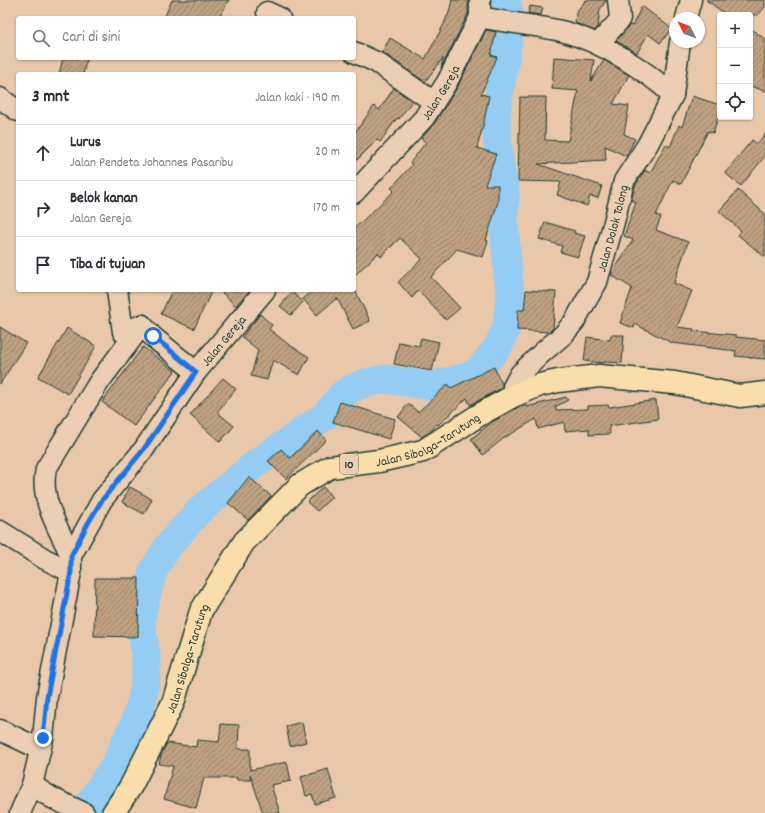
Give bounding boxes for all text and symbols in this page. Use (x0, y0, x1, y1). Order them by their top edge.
north arrow (669, 12, 705, 48)
map controls (717, 12, 753, 120)
button: + (717, 12, 753, 48)
search box (16, 16, 356, 60)
icon: search (30, 27, 52, 49)
text: Cari di sini (62, 27, 120, 49)
button: − (717, 48, 753, 84)
street label: Jalan Gereja (418, 62, 466, 125)
button: locate (717, 84, 753, 120)
text: 3 mnt (32, 86, 69, 110)
text: Jalan kaki · 190 m (255, 89, 340, 108)
text: Lurus (70, 132, 101, 154)
icon: ahead (32, 142, 54, 164)
text: 20 m (315, 143, 340, 162)
text: Jalan Pendeta Johannes Pasaribu (70, 154, 233, 173)
street label: Jalan Dolok Tolong (593, 183, 635, 274)
text: Belok kanan (70, 188, 138, 210)
icon: right (32, 198, 54, 220)
text: 170 m (313, 199, 340, 218)
text: Jalan Gereja (70, 210, 131, 229)
icon: arrive (32, 254, 54, 276)
text: Tiba di tujuan (70, 254, 145, 276)
street label: Jalan Gereja (198, 311, 252, 371)
route start (144, 327, 162, 345)
street label: Jalan Sibolga–Tarutung (375, 409, 485, 473)
road number: 10 (340, 454, 358, 474)
street label: Jalan Sibolga–Tarutung (163, 600, 216, 717)
route end (34, 729, 52, 747)

